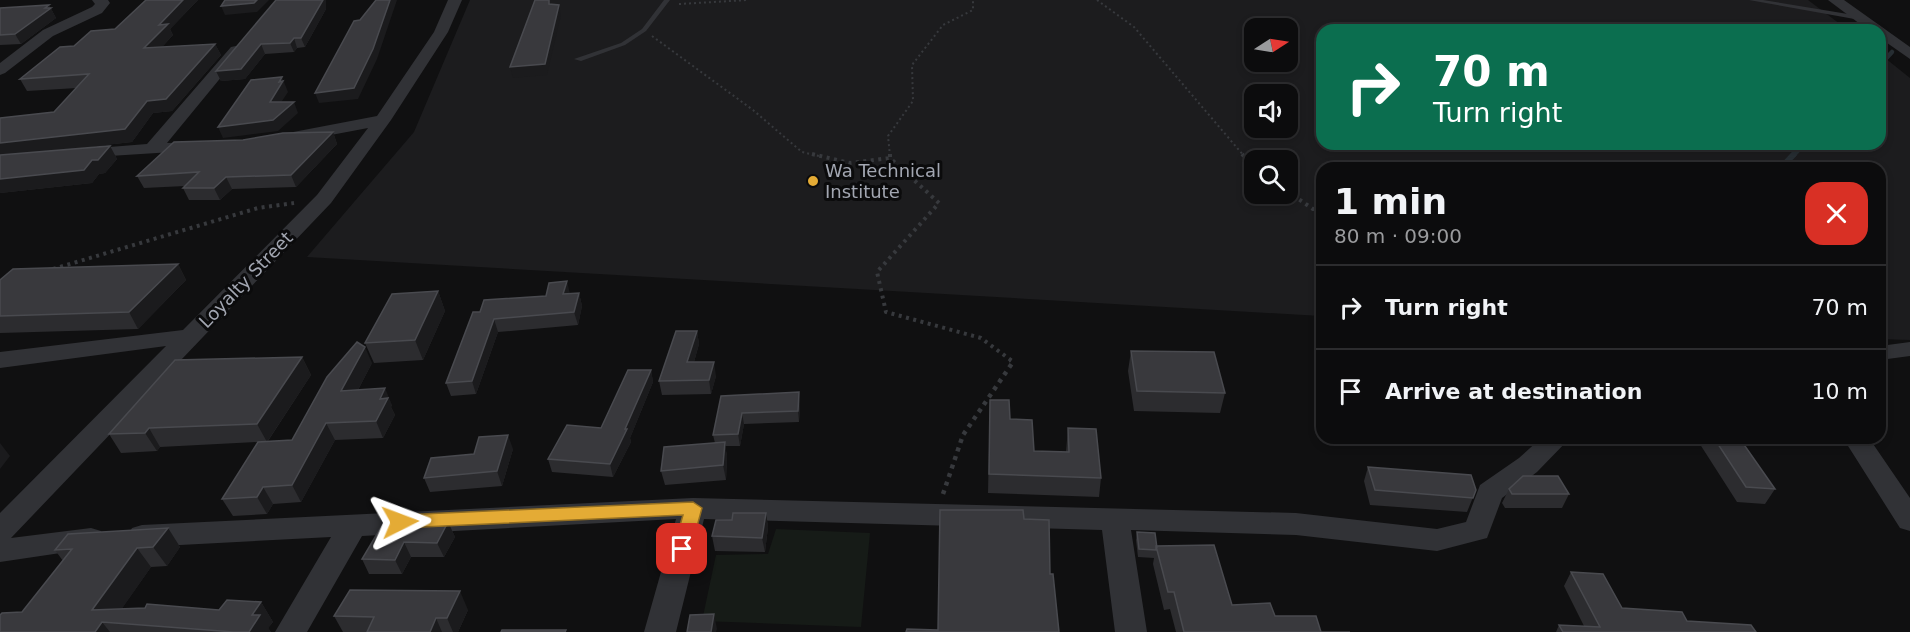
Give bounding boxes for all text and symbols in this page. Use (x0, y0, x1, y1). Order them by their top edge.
north arrow (1244, 18, 1298, 72)
map controls (1244, 18, 1298, 204)
text: 70 m (1433, 47, 1550, 96)
icon: right (1334, 48, 1412, 126)
button: sound (1244, 84, 1298, 138)
text: Turn right (1433, 97, 1562, 128)
button: search (1244, 150, 1298, 204)
place label: Wa Technical Institute (825, 160, 941, 202)
marker: Wa Technical Institute (806, 174, 820, 188)
text: 1 min (1334, 181, 1447, 222)
button: close (1805, 182, 1868, 245)
text: 80 m · 09:00 (1334, 224, 1462, 248)
street label: Loyalty Street (194, 227, 297, 332)
icon: right (1334, 291, 1367, 324)
text: Turn right (1385, 295, 1508, 320)
text: 70 m (1812, 295, 1868, 320)
icon: arrive (1334, 375, 1367, 408)
text: Arrive at destination (1385, 379, 1642, 404)
text: 10 m (1812, 379, 1868, 404)
position arrow (368, 490, 432, 554)
pin (656, 523, 707, 574)
icon: arrive (665, 532, 698, 565)

